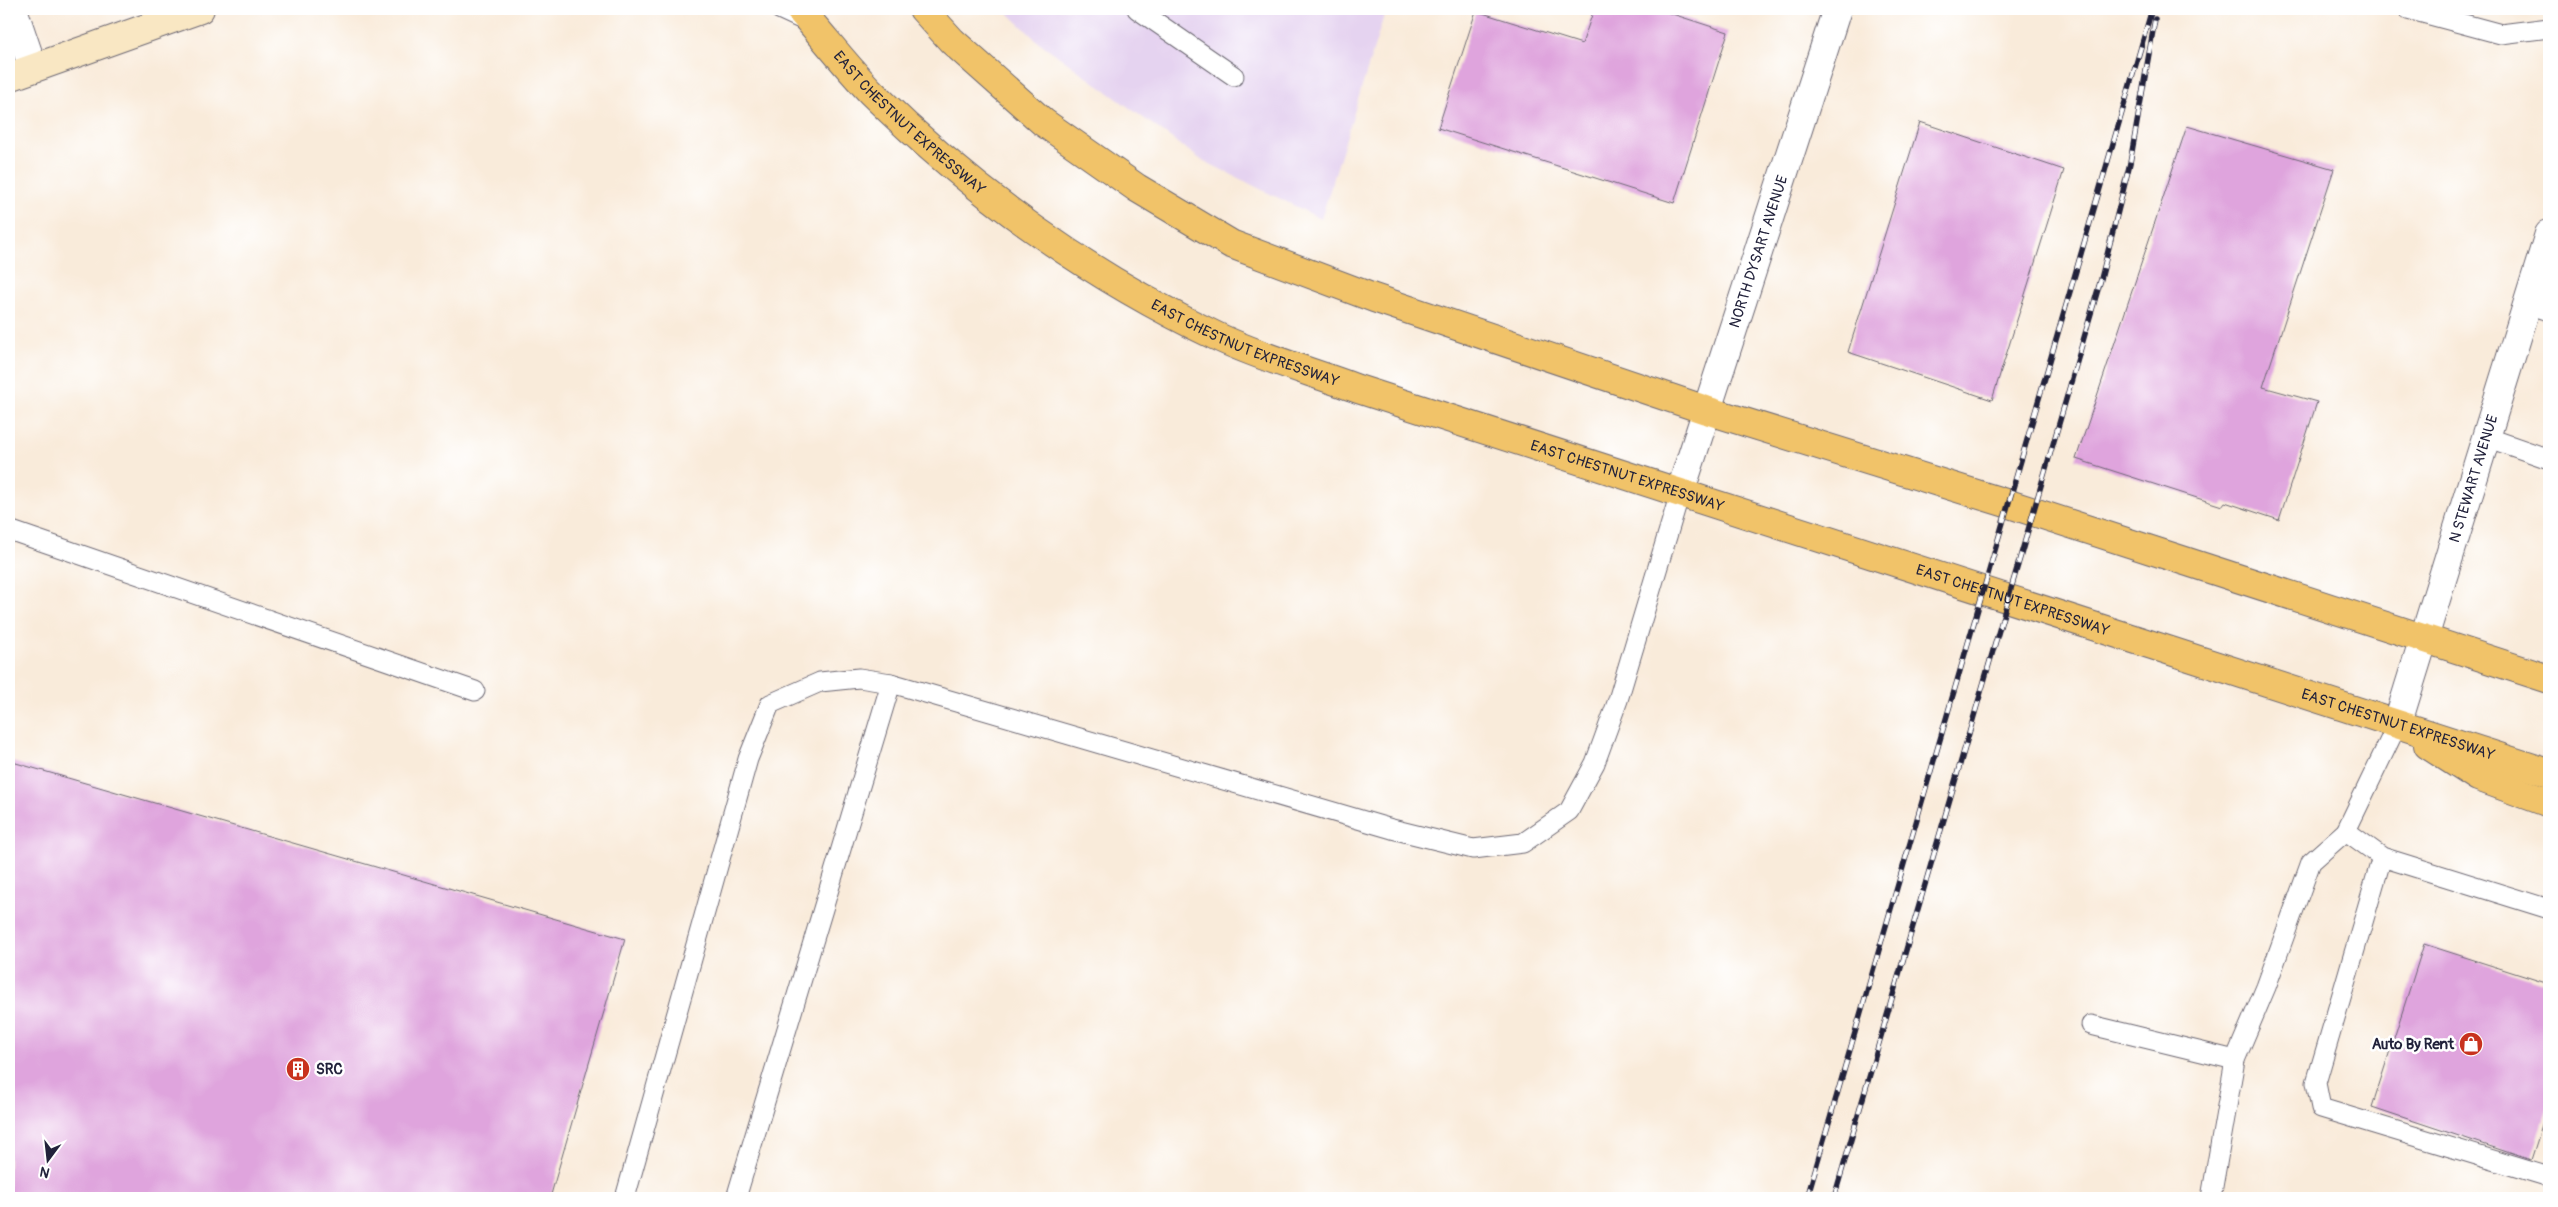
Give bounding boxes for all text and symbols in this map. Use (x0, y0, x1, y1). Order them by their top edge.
street label: EAST CHESTNUT EXPRESSWAY (829, 47, 989, 199)
street label: NORTH DYSART AVENUE (1725, 173, 1792, 330)
street label: EAST CHESTNUT EXPRESSWAY (1148, 296, 1342, 391)
street label: N STEWART AVENUE (2445, 412, 2503, 545)
street label: EAST CHESTNUT EXPRESSWAY (1528, 436, 1727, 516)
street label: EAST CHESTNUT EXPRESSWAY (1913, 561, 2112, 641)
street label: EAST CHESTNUT EXPRESSWAY (2299, 685, 2497, 765)
shop icon: Auto By Rent (2458, 1031, 2484, 1057)
place label: Auto By Rent (2372, 1035, 2455, 1054)
building icon: SRC (285, 1056, 311, 1082)
place label: SRC (316, 1060, 343, 1079)
north arrow (22, 1134, 72, 1184)
text: N (38, 1163, 52, 1182)

